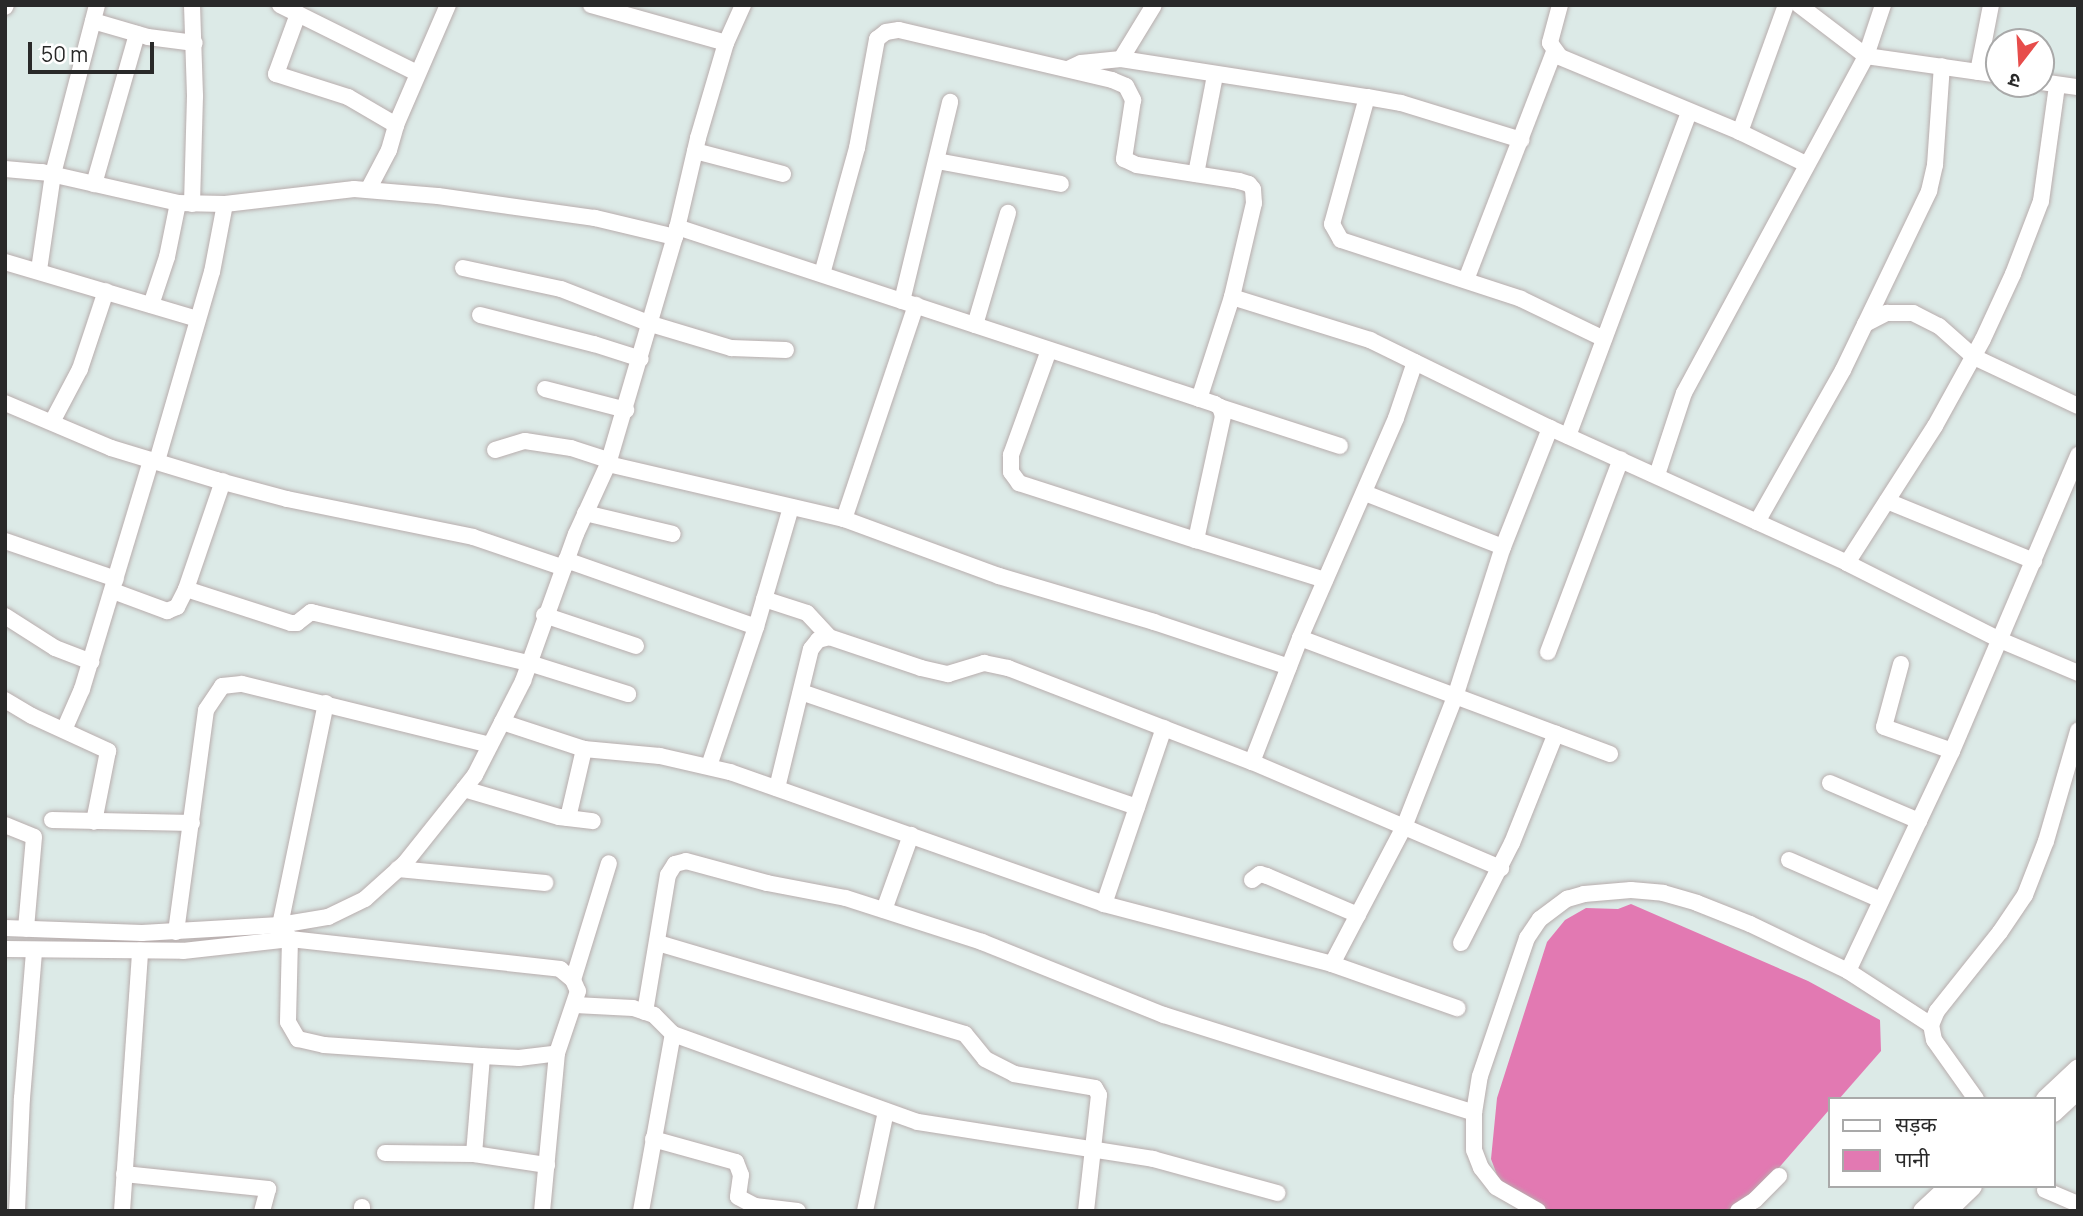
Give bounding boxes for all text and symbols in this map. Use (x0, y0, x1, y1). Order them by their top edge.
scale bar (32, 28, 158, 72)
north arrow (1985, 28, 2055, 98)
text: 50 m (41, 40, 88, 68)
text: उ (2005, 67, 2024, 95)
legend (1828, 1097, 2055, 1188)
text: सड़क (1895, 1110, 1937, 1138)
text: पानी (1895, 1145, 1929, 1173)

